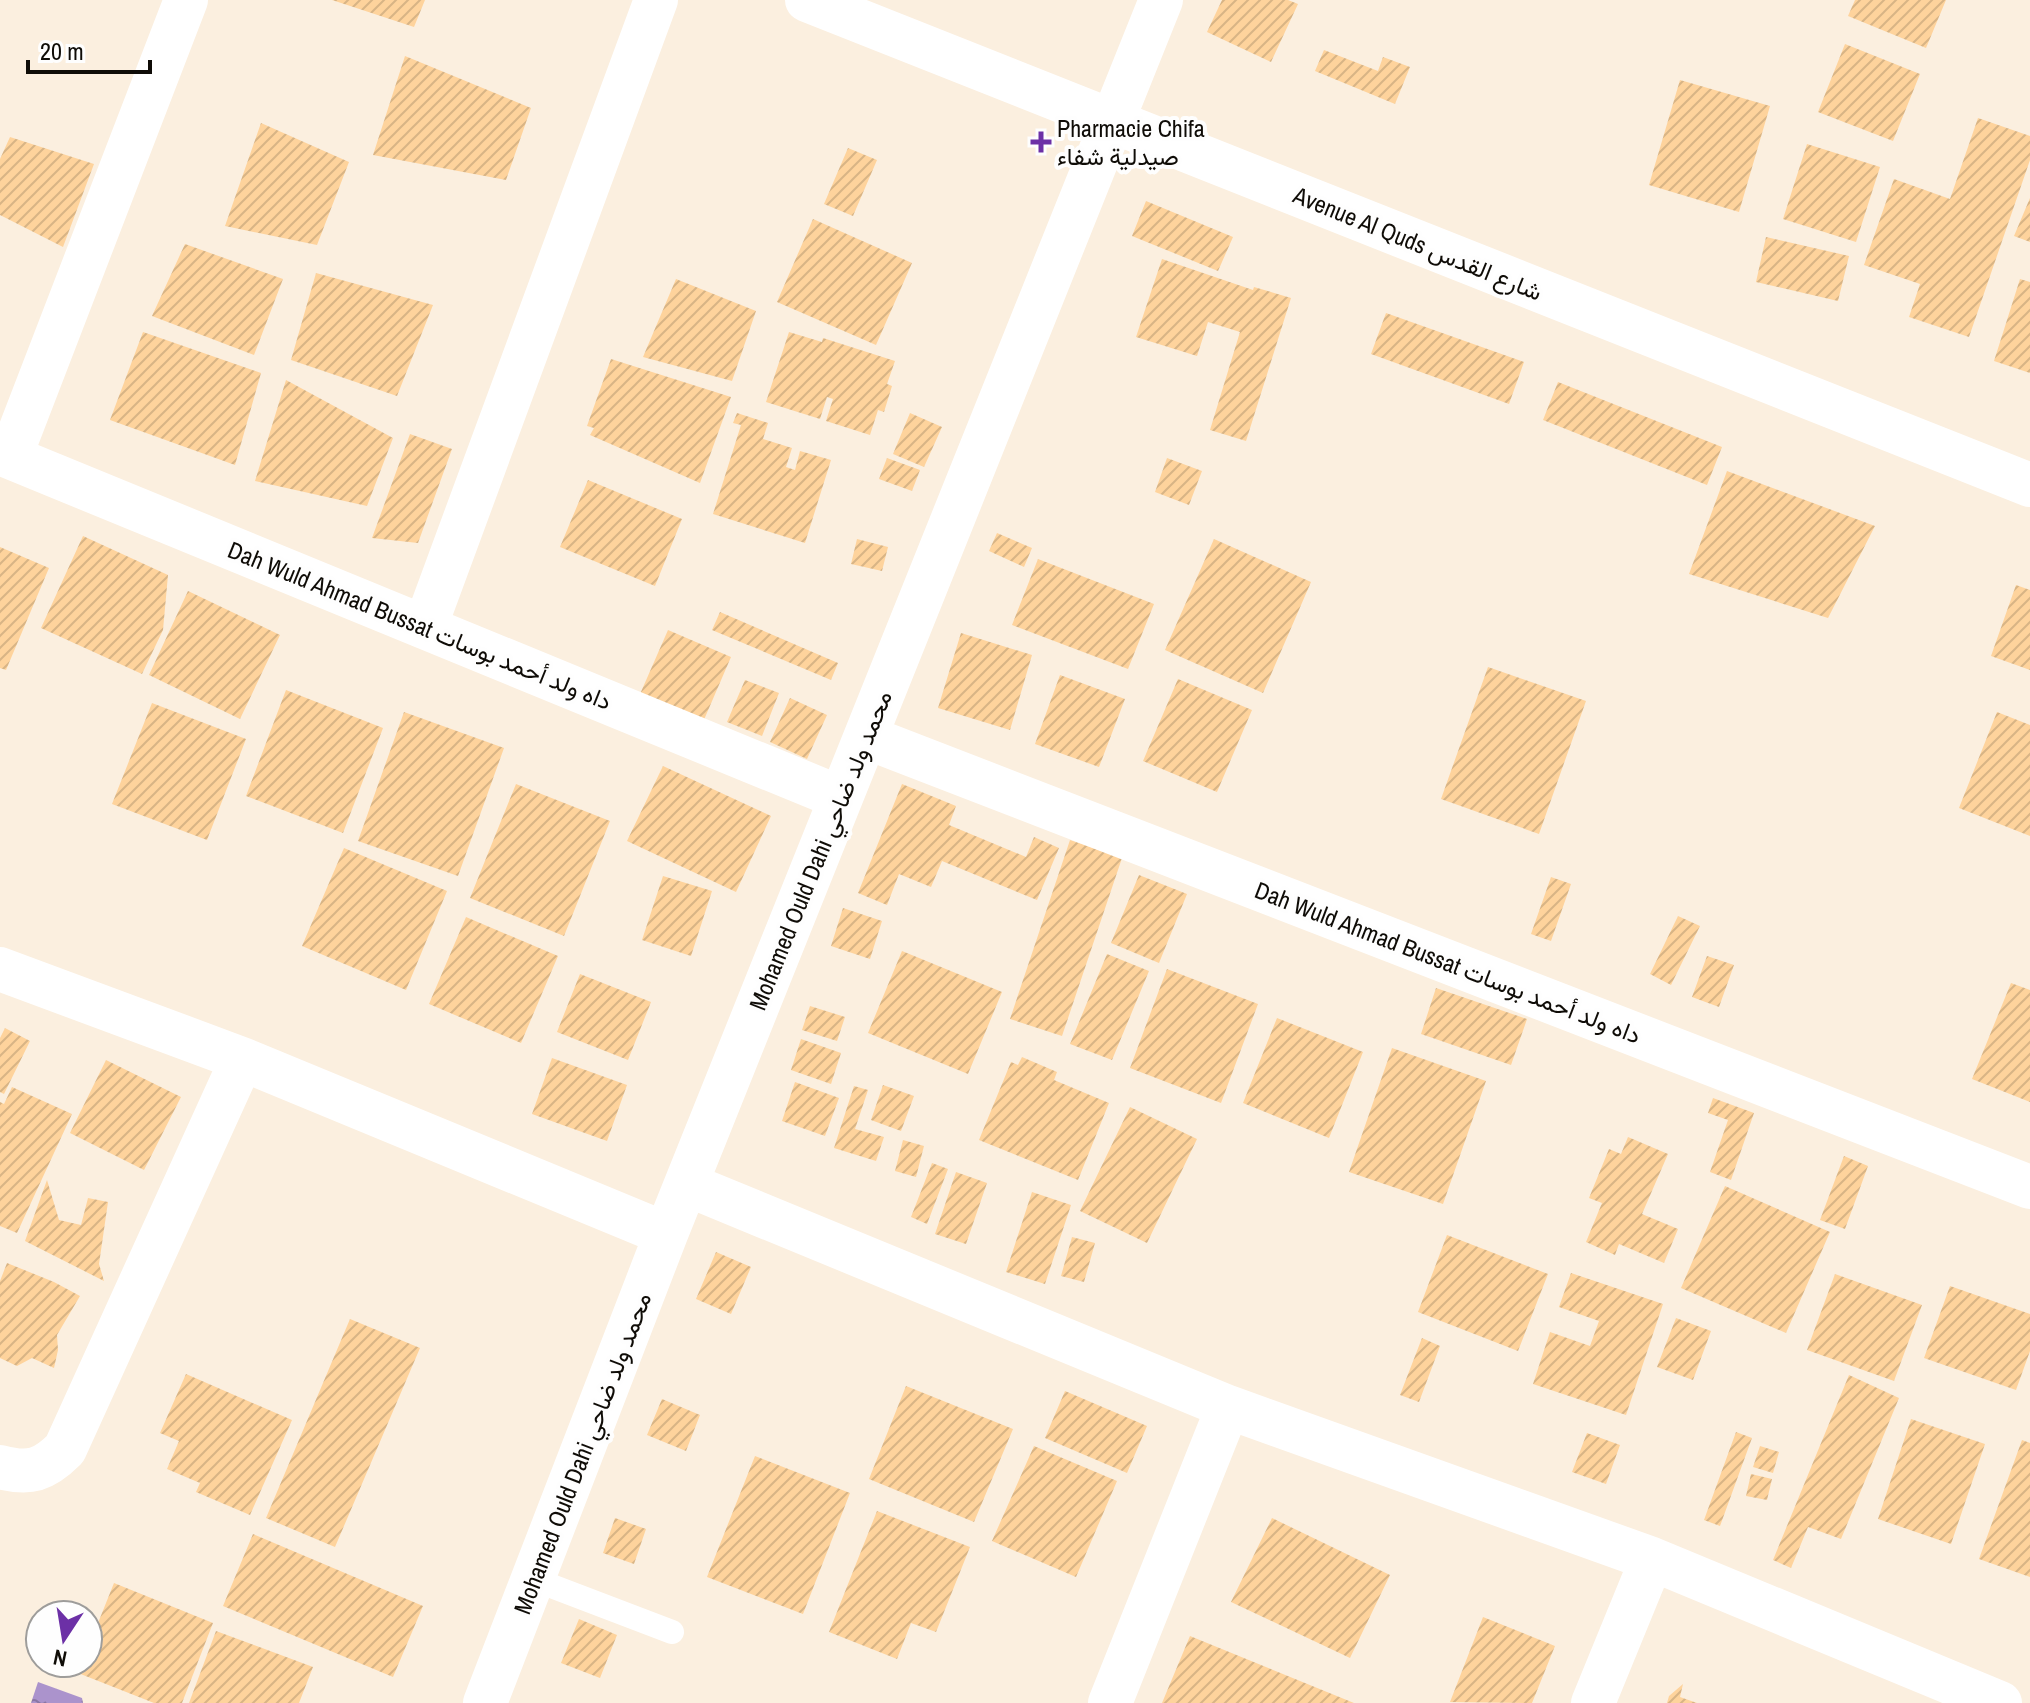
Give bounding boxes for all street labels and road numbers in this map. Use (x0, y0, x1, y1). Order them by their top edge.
street label: Avenue Al Quds شارع القدس (1288, 178, 1547, 309)
street label: Dah Wuld Ahmad Bussat داه ولد أحمد بوسات (223, 533, 617, 717)
street label: Mohamed Ould Dahi محمد ولد ضاحي (741, 685, 903, 1016)
street label: Dah Wuld Ahmad Bussat داه ولد أحمد بوسات (1250, 873, 1646, 1051)
street label: Mohamed Ould Dahi محمد ولد ضاحي (506, 1288, 662, 1620)

